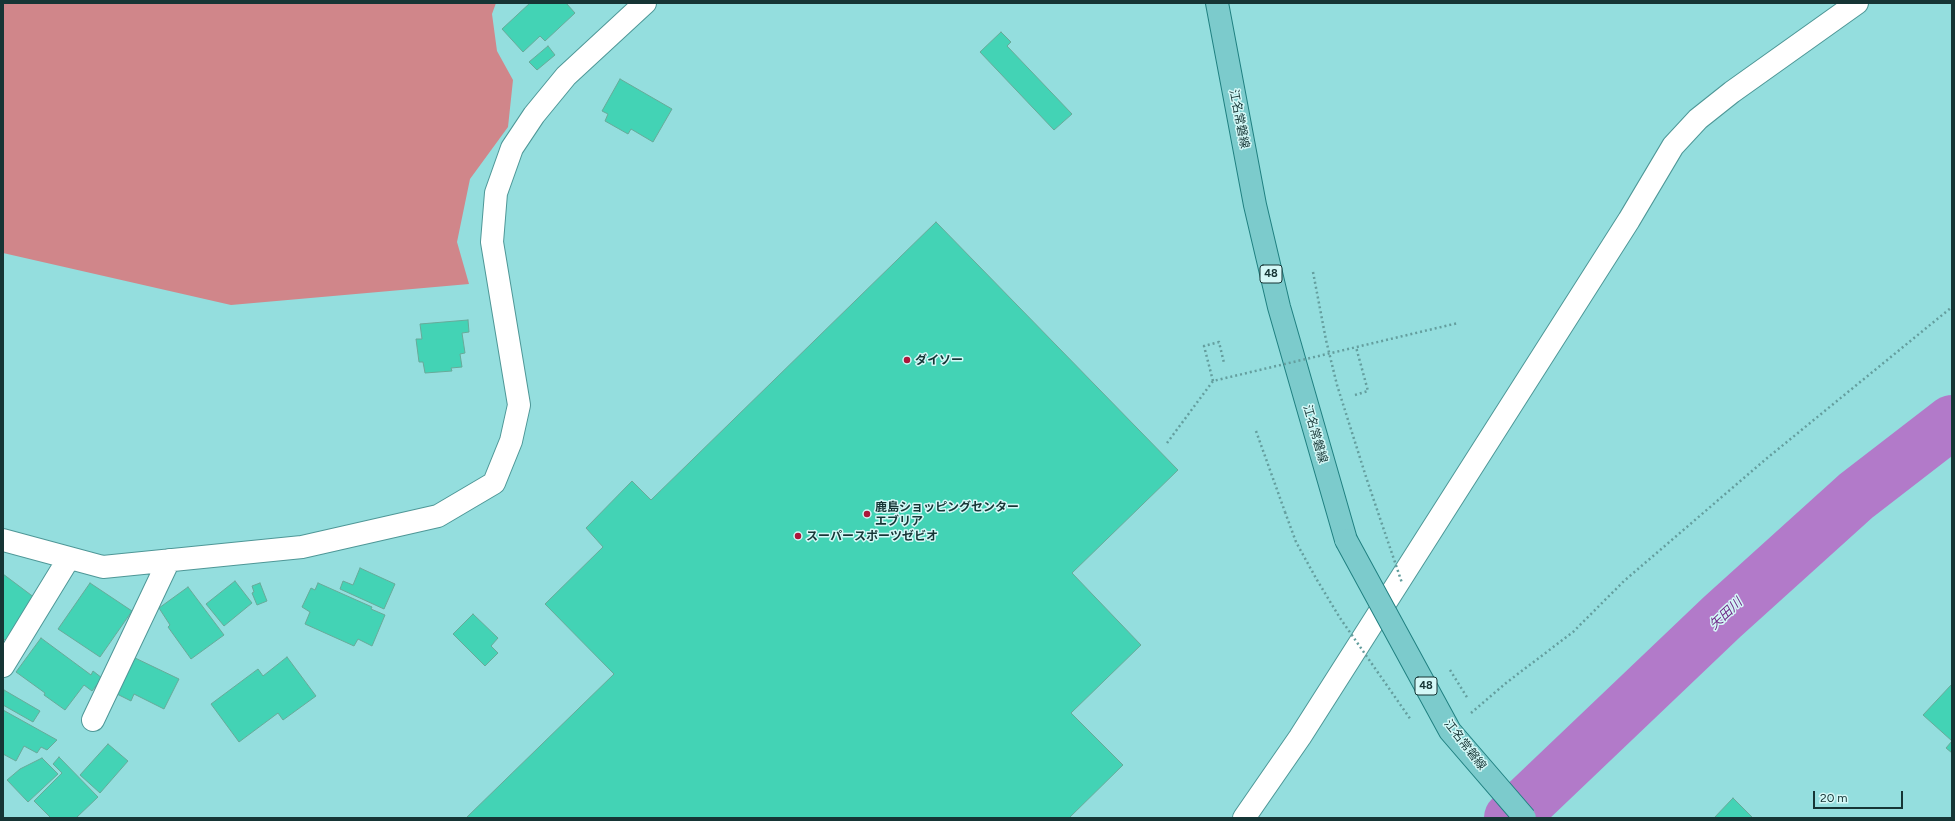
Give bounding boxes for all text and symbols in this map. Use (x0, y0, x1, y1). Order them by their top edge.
street label: 江名常磐線 (1226, 88, 1252, 150)
road number: 48 (1260, 265, 1282, 283)
place label: ダイソー (915, 353, 963, 367)
marker: ダイソー (902, 355, 912, 365)
street label: 江名常磐線 (1300, 403, 1330, 465)
place label: 鹿島ショッピングセンター エブリア (875, 500, 1019, 528)
marker: 鹿島ショッピングセンター エブリア (862, 509, 872, 519)
place label: スーパースポーツゼビオ (806, 529, 938, 543)
marker: スーパースポーツゼビオ (793, 531, 803, 541)
water label: 矢田川 (1706, 595, 1746, 633)
road number: 48 (1415, 677, 1437, 695)
street label: 江名常磐線 (1441, 717, 1489, 773)
scale bar (1815, 783, 1905, 809)
text: 20 m (1820, 791, 1848, 805)

